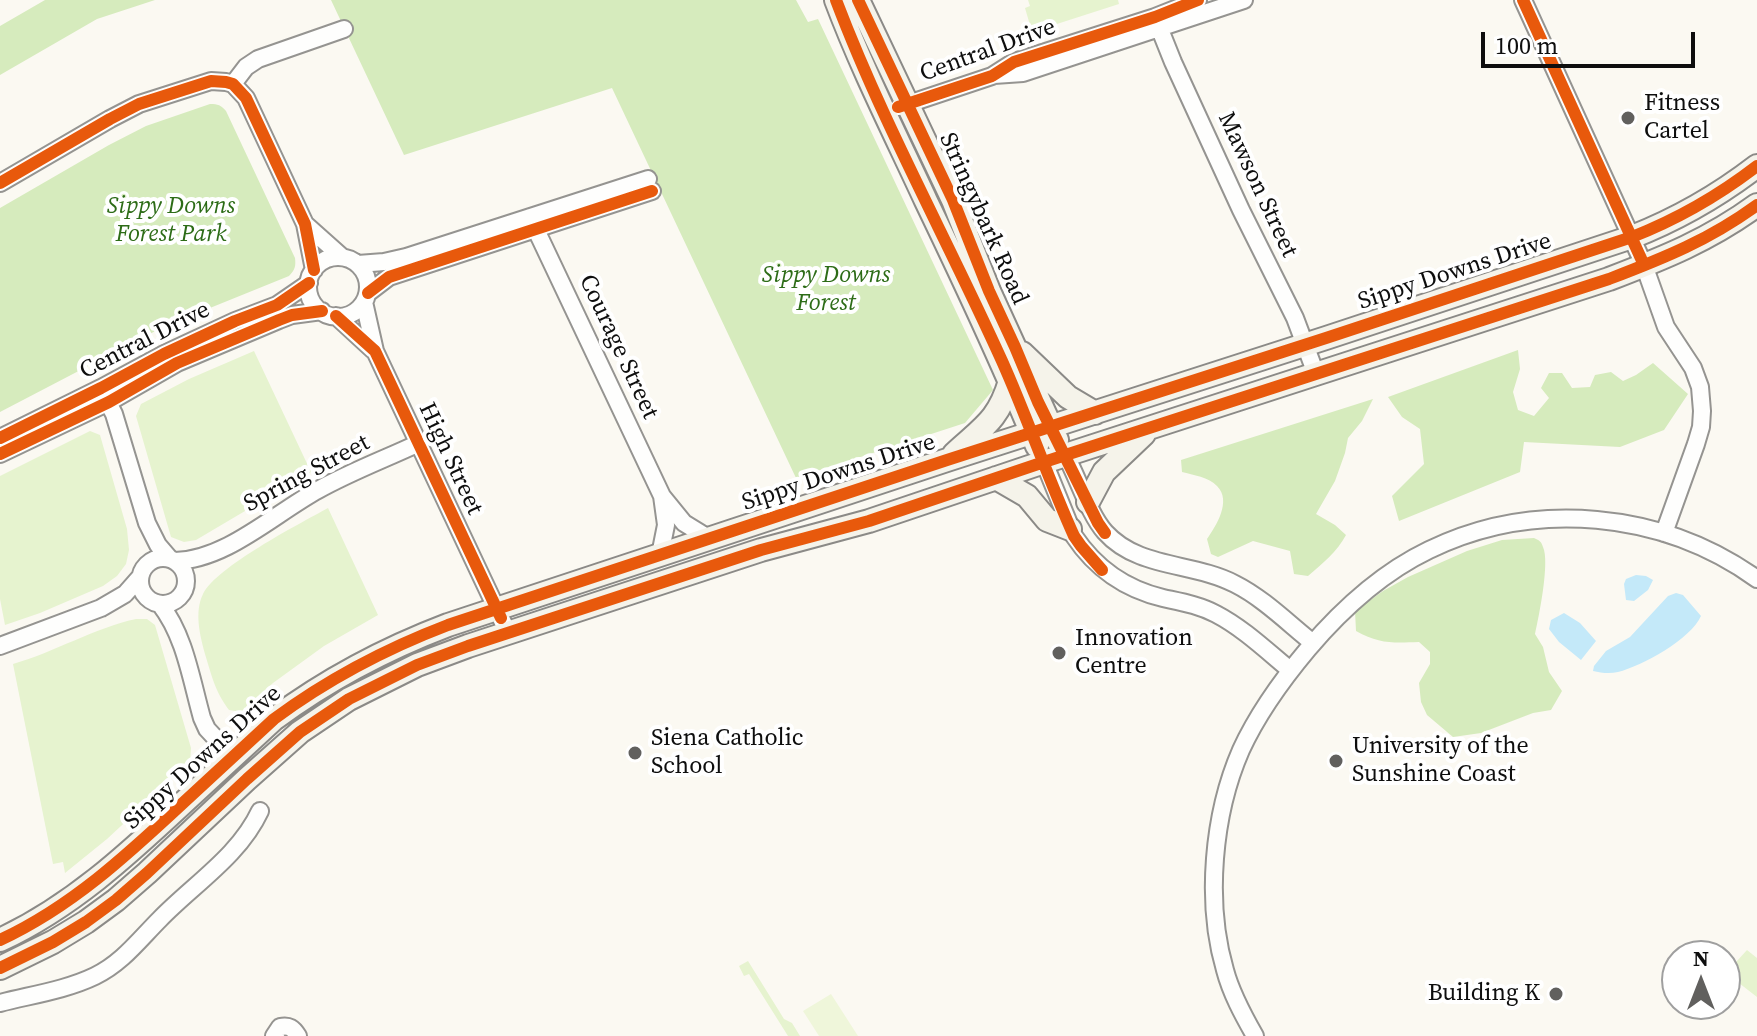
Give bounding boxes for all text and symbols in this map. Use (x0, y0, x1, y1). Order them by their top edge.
street label: Central Drive (916, 13, 1060, 89)
scale bar (1485, 16, 1699, 66)
text: 100 m (1495, 29, 1558, 62)
place label: Fitness Cartel (1644, 90, 1720, 146)
street label: Mawson Street (1211, 108, 1303, 262)
marker: Fitness Cartel (1619, 109, 1637, 127)
street label: Stringybark Road (932, 129, 1034, 309)
park label: Sippy Downs Forest Park (107, 193, 235, 249)
street label: Sippy Downs Drive (1355, 227, 1555, 317)
park label: Sippy Downs Forest (762, 262, 890, 318)
street label: Courage Street (572, 270, 664, 424)
street label: Central Drive (75, 296, 215, 386)
street label: High Street (412, 398, 488, 520)
street label: Sippy Downs Drive (739, 428, 939, 518)
street label: Spring Street (239, 429, 375, 519)
place label: Innovation Centre (1075, 625, 1193, 681)
marker: Innovation Centre (1050, 644, 1068, 662)
street label: Sippy Downs Drive (118, 680, 288, 836)
place label: Siena Catholic School (651, 725, 804, 781)
place label: University of the Sunshine Coast (1352, 733, 1529, 789)
marker: Siena Catholic School (626, 744, 644, 762)
marker: University of the Sunshine Coast (1327, 752, 1345, 770)
north arrow (1661, 940, 1741, 1020)
text: N (1693, 943, 1709, 973)
place label: Building K (1428, 980, 1540, 1008)
marker: Building K (1547, 985, 1565, 1003)

